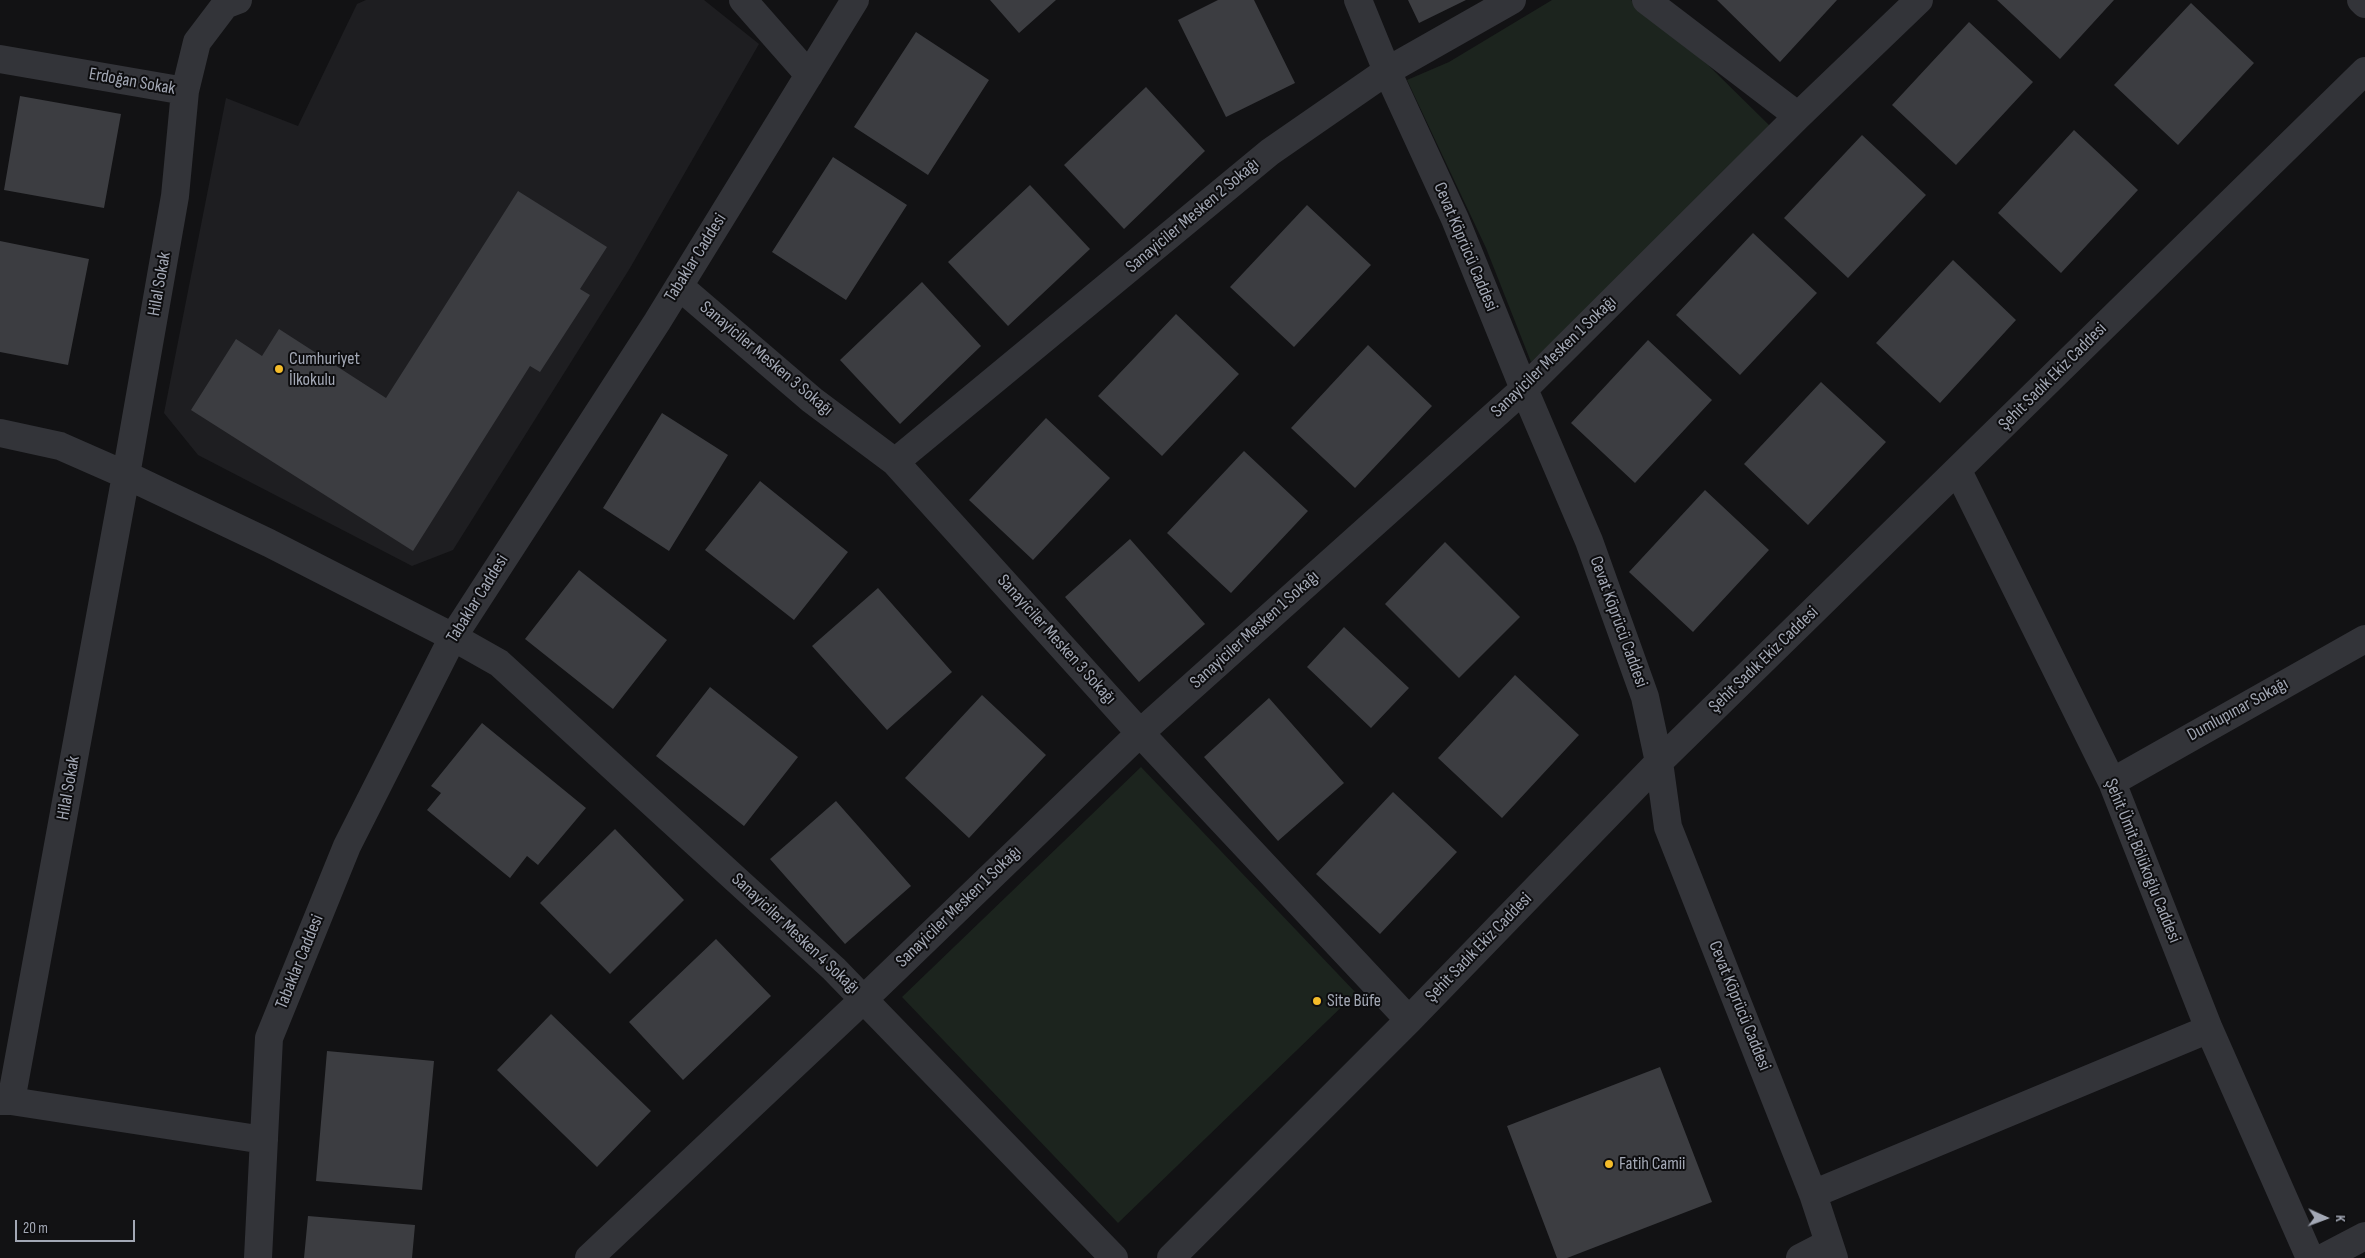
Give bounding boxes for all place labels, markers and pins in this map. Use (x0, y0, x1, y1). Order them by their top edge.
place label: Cumhuriyet İlkokulu (289, 348, 360, 390)
marker: Cumhuriyet İlkokulu (273, 363, 285, 375)
place label: Site Büfe (1327, 990, 1381, 1012)
marker: Site Büfe (1311, 995, 1323, 1007)
place label: Fatih Camii (1619, 1153, 1685, 1175)
marker: Fatih Camii (1603, 1158, 1615, 1170)

